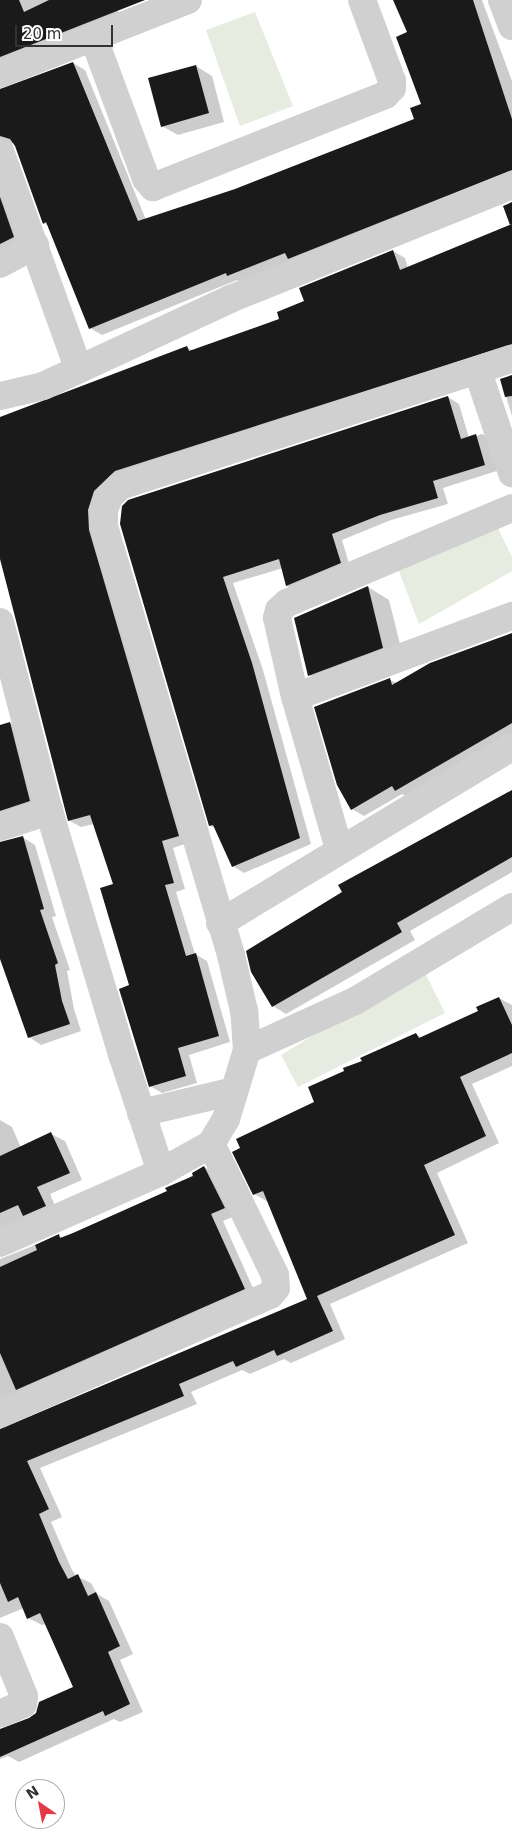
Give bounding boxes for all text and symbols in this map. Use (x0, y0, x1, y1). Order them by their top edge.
scale bar (18, 15, 115, 47)
text: 20 m (23, 25, 61, 43)
north arrow (15, 1779, 65, 1829)
text: N (23, 1782, 42, 1802)

